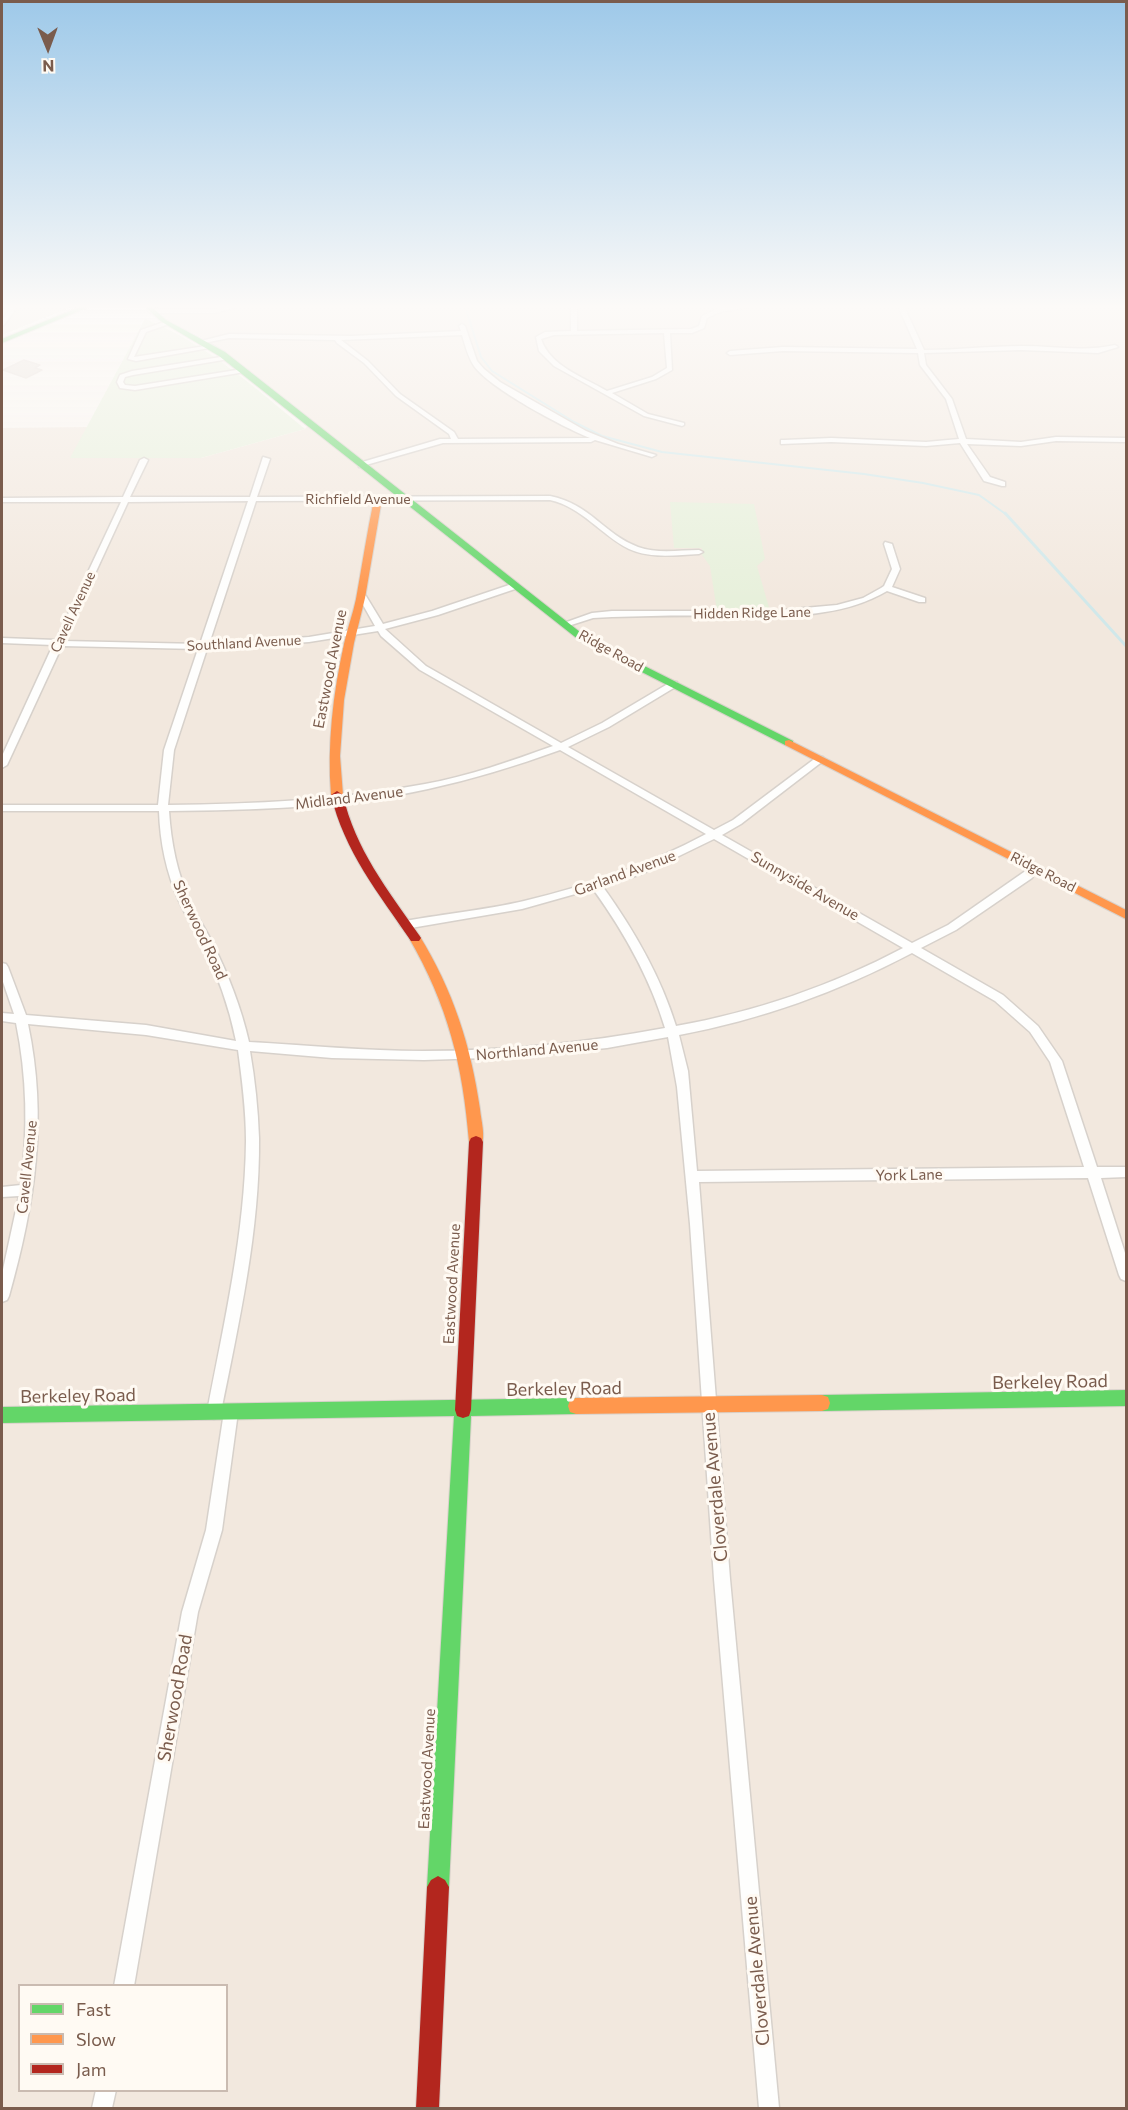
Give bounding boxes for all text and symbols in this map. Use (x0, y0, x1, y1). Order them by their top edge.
north arrow (18, 18, 78, 78)
text: N (42, 57, 54, 76)
street label: Richfield Avenue (305, 491, 411, 507)
street label: Cavell Avenue (47, 569, 99, 655)
street label: Hidden Ridge Lane (693, 604, 811, 622)
street label: Eastwood Avenue (310, 608, 350, 730)
street label: Ridge Road (576, 626, 646, 676)
street label: Southland Avenue (186, 632, 302, 654)
street label: Midland Avenue (294, 782, 404, 814)
street label: Garland Avenue (572, 846, 678, 900)
street label: Sunnyside Avenue (748, 848, 862, 924)
street label: Ridge Road (1007, 848, 1079, 896)
street label: Sherwood Road (169, 877, 231, 983)
street label: Northland Avenue (475, 1036, 599, 1064)
street label: Cavell Avenue (13, 1119, 41, 1215)
street label: York Lane (875, 1165, 943, 1185)
street label: Eastwood Avenue (440, 1223, 464, 1345)
street label: Berkeley Road (992, 1370, 1108, 1394)
street label: Berkeley Road (506, 1377, 622, 1401)
street label: Berkeley Road (20, 1384, 136, 1408)
street label: Cloverdale Avenue (698, 1411, 732, 1563)
street label: Sherwood Road (153, 1633, 197, 1763)
street label: Eastwood Avenue (415, 1708, 439, 1830)
street label: Cloverdale Avenue (740, 1895, 774, 2047)
legend (18, 1984, 228, 2092)
text: Fast (76, 1998, 111, 2020)
text: Slow (76, 2028, 116, 2050)
text: Jam (76, 2058, 106, 2080)

